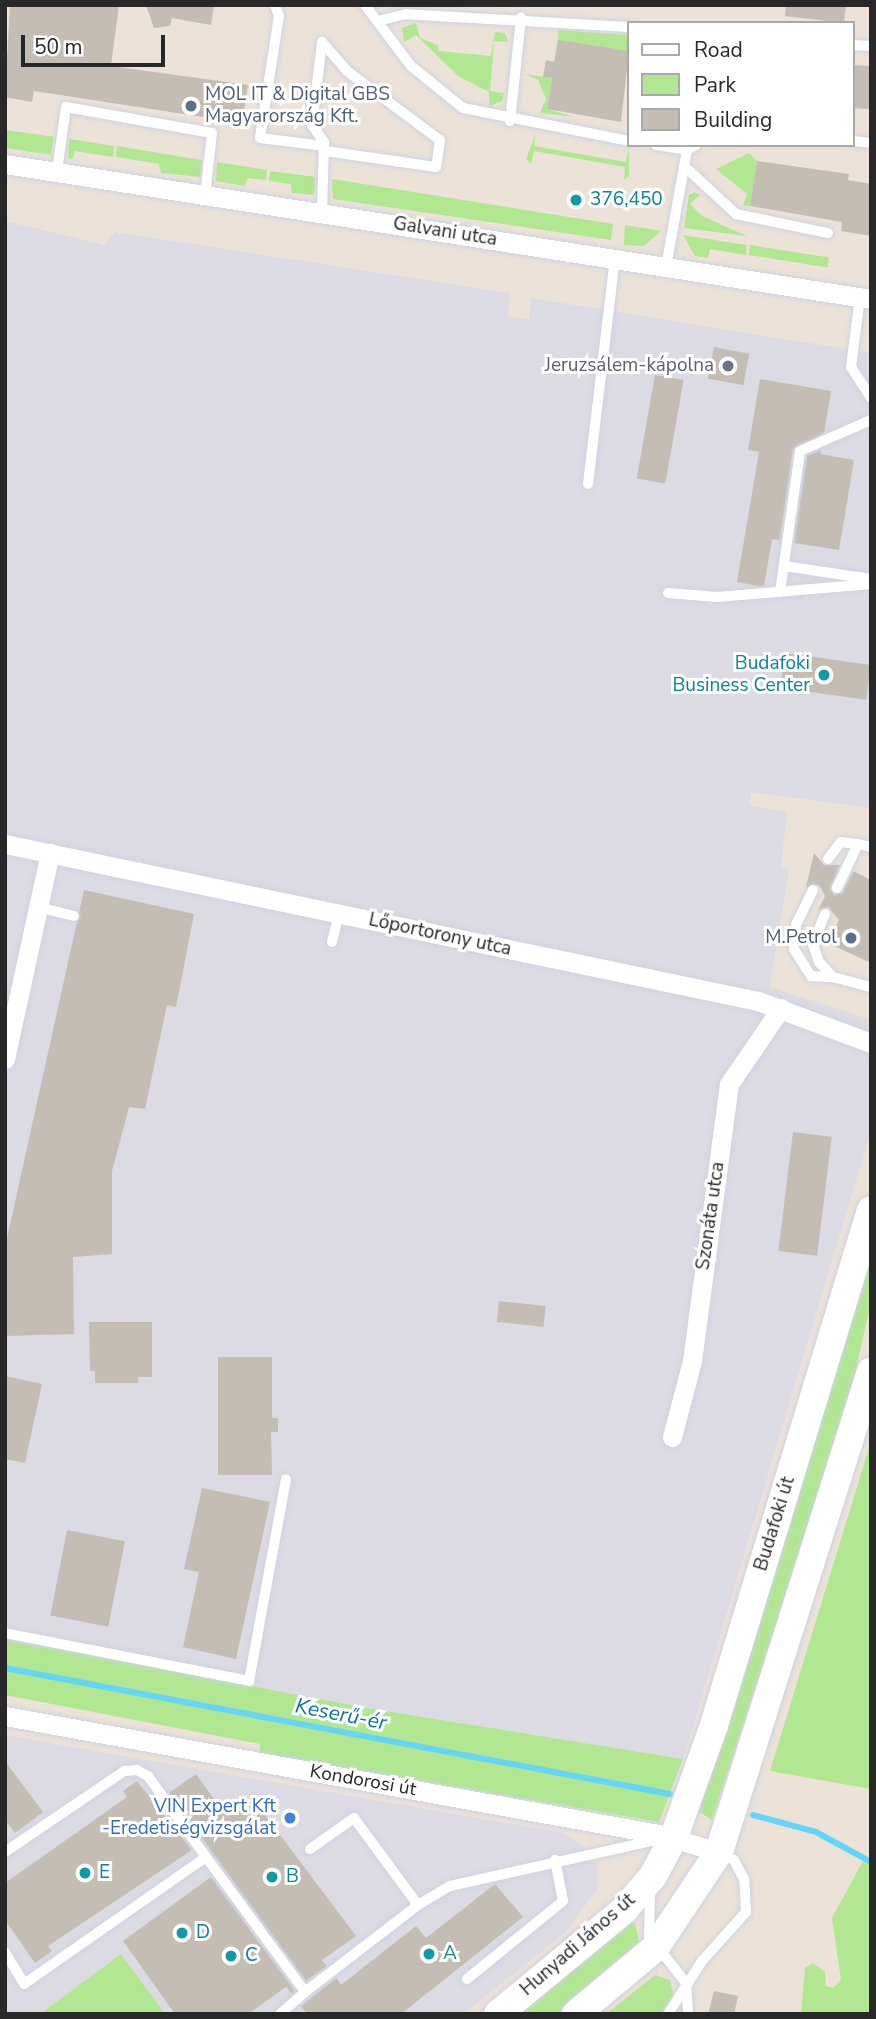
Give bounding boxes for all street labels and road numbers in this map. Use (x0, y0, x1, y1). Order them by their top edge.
street label: Galvani utca (391, 213, 499, 251)
street label: Lőportorony utca (366, 909, 514, 961)
street label: Szonáta utca (692, 1160, 730, 1272)
street label: Budafoki út (750, 1474, 800, 1574)
street label: Kondorosi út (308, 1760, 418, 1802)
street label: Hunyadi János út (516, 1889, 640, 2001)

